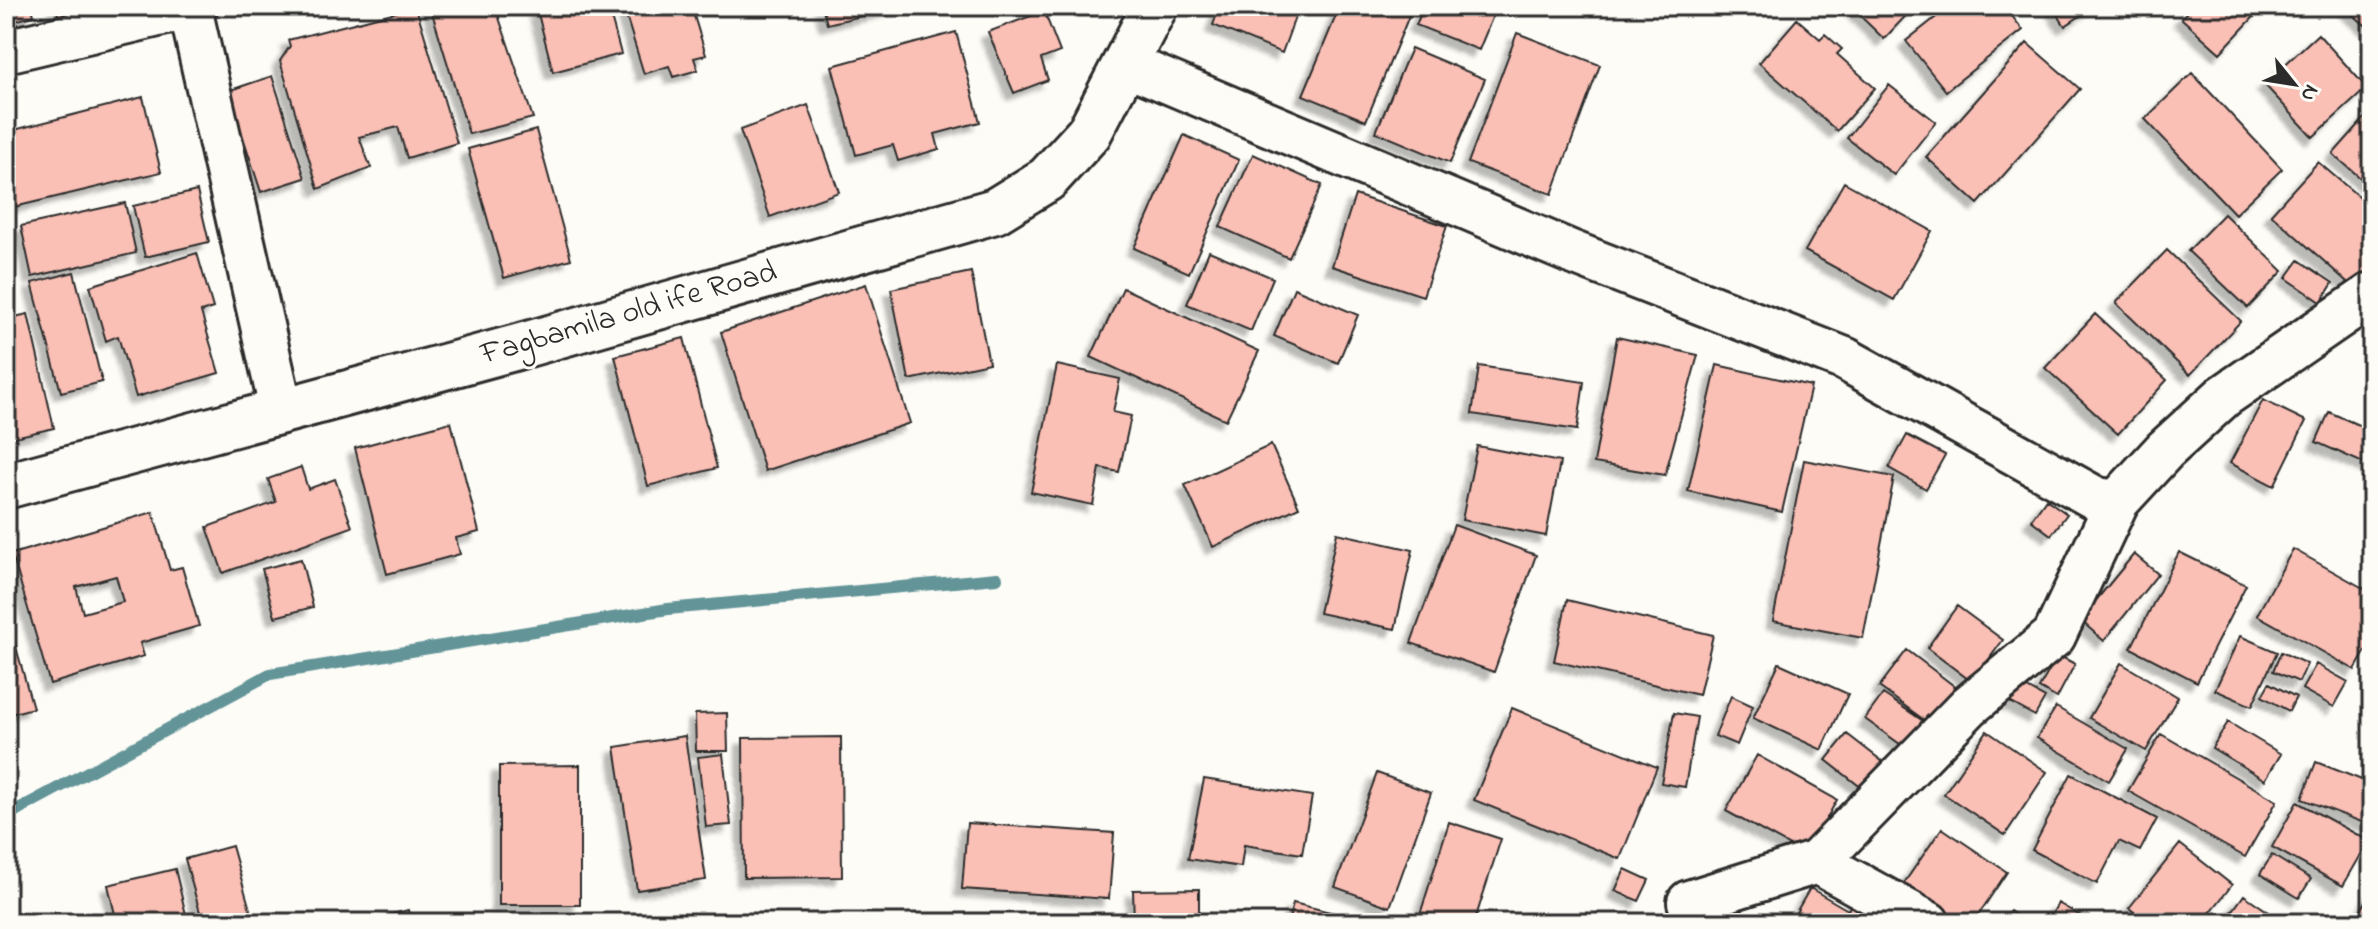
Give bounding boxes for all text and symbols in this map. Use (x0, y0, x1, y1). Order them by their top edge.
north arrow (2254, 44, 2334, 124)
text: N (2291, 78, 2326, 107)
street label: Fagbamila old ife Road (474, 249, 783, 379)

